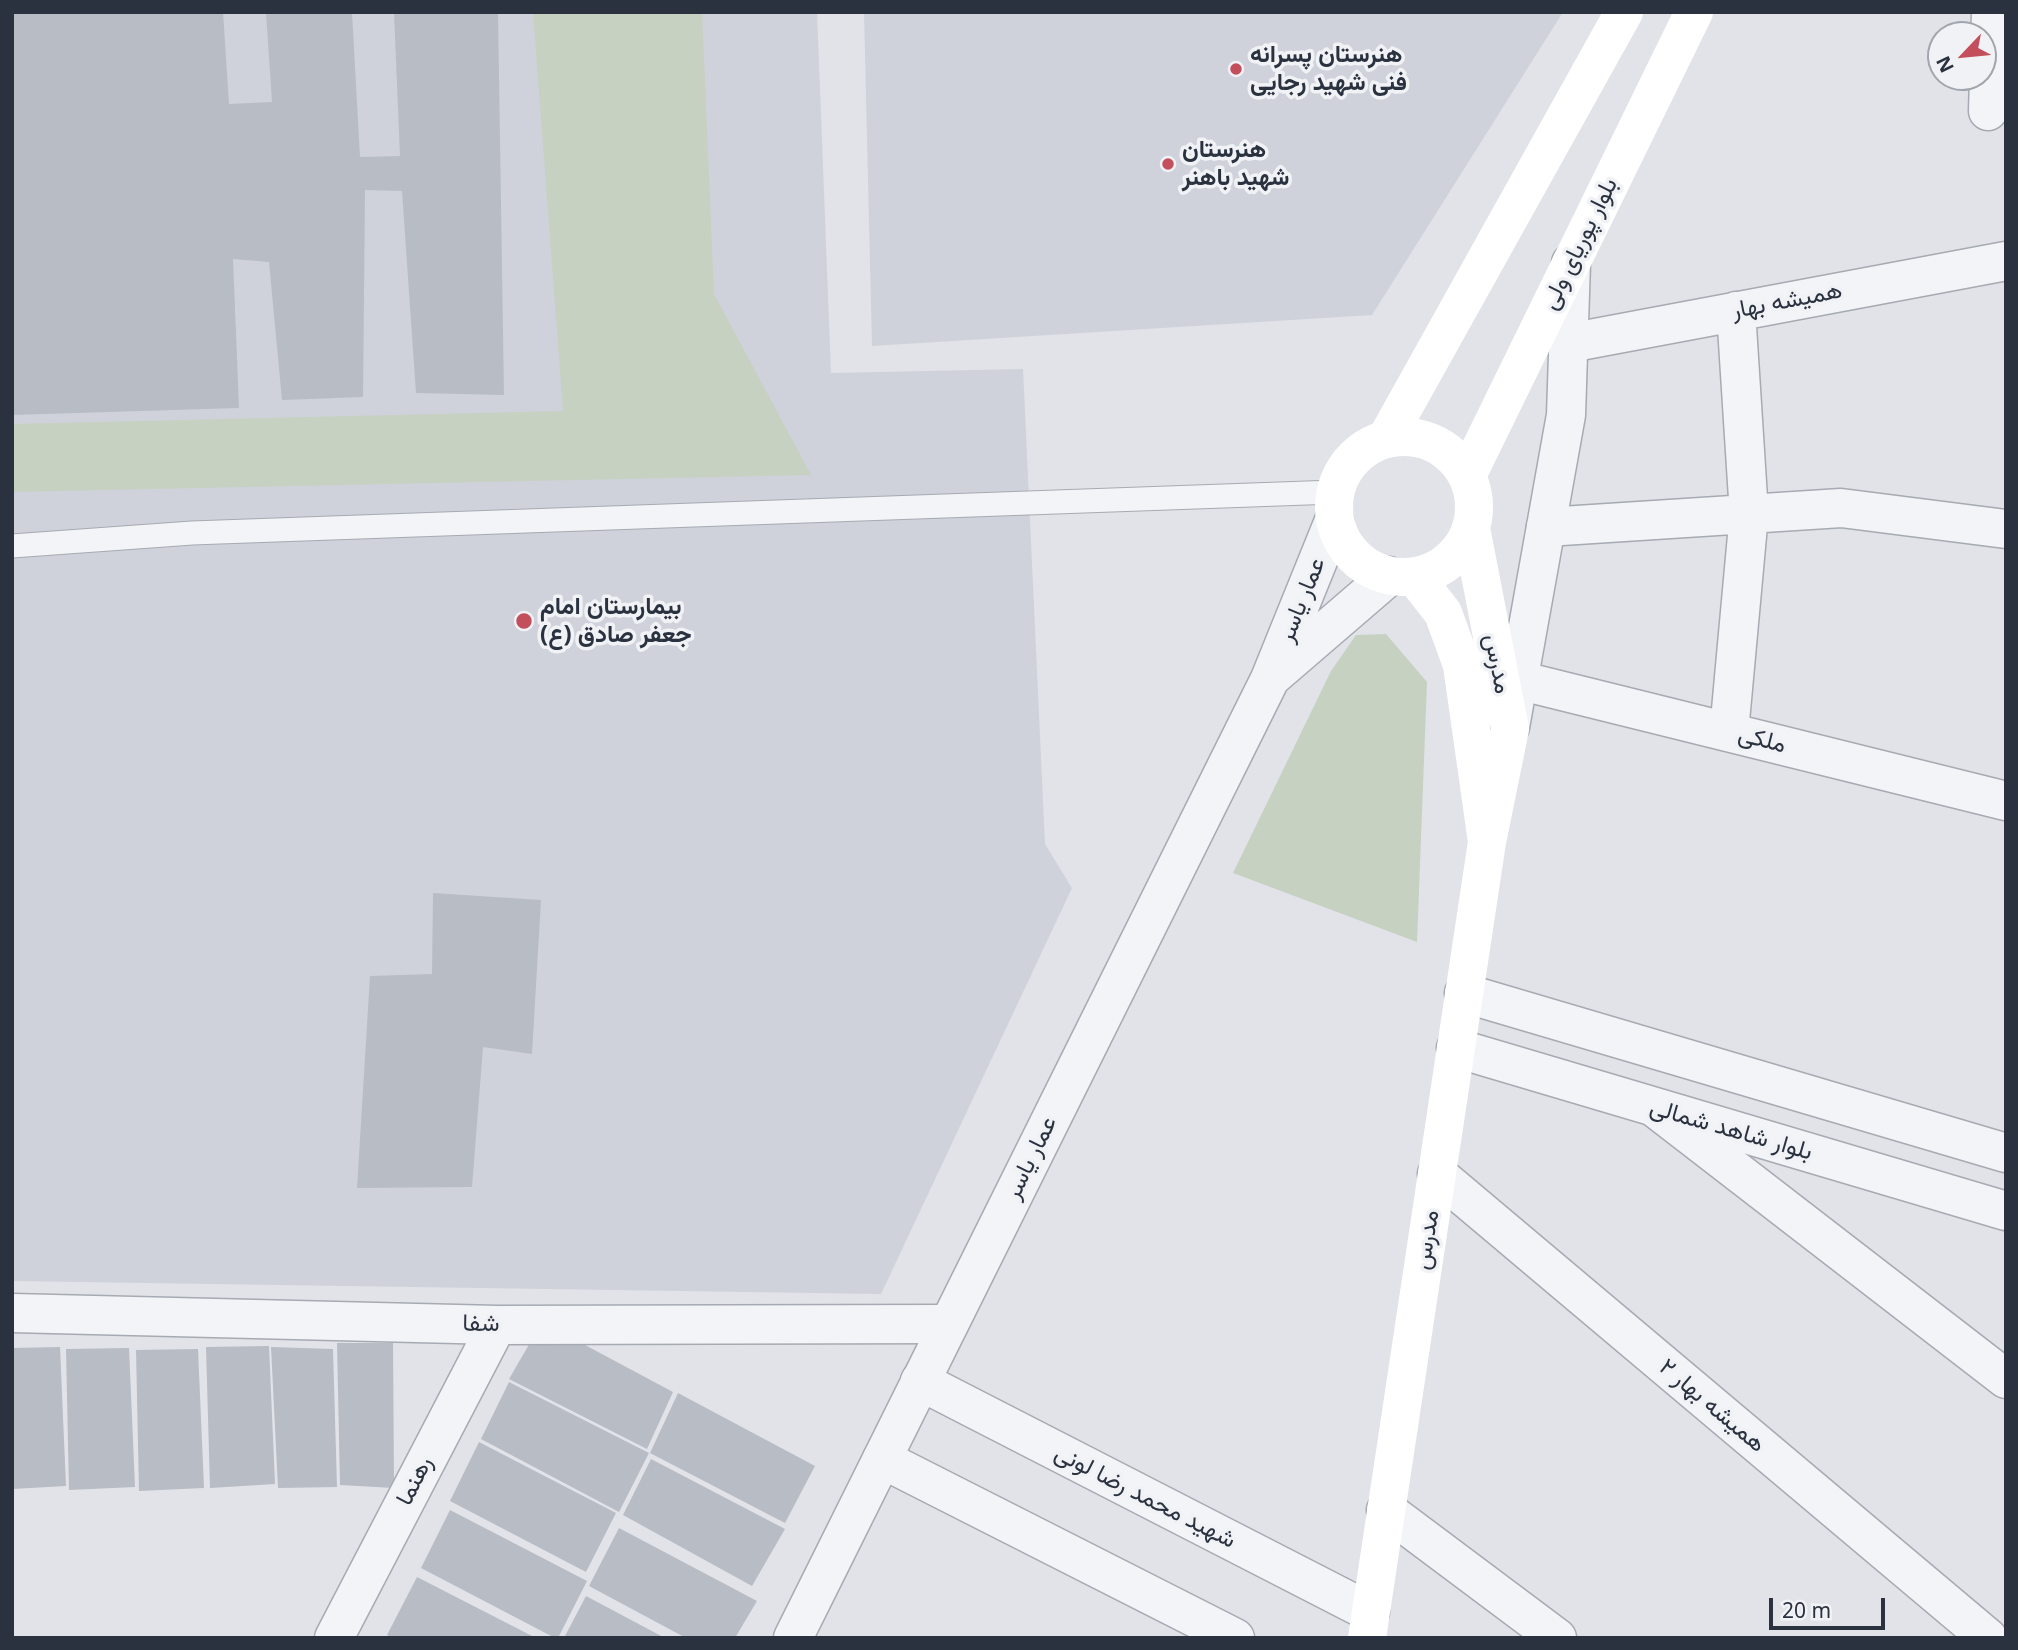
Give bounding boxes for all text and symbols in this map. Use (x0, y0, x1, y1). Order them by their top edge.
north arrow (1927, 21, 1997, 91)
place label: هنرستان پسرانه فنی شهید رجایی (1250, 41, 1407, 97)
text: N (1930, 52, 1960, 77)
marker: هنرستان پسرانه فنی شهید رجایی (1228, 61, 1244, 77)
place label: هنرستان شهید باهنر (1182, 136, 1290, 192)
marker: هنرستان شهید باهنر (1160, 156, 1176, 172)
street label: بلوار پوریای ولی (1536, 173, 1624, 315)
street label: همیشه بهار (1729, 276, 1845, 326)
street label: عمار یاسر (1272, 553, 1332, 647)
place label: بیمارستان امام جعفر صادق (ع) (540, 593, 692, 649)
marker: بیمارستان امام جعفر صادق (ع) (514, 611, 534, 631)
street label: مدرس (1477, 632, 1517, 696)
street label: ملکی (1735, 720, 1789, 760)
street label: بلوار شاهد شمالی (1646, 1093, 1816, 1167)
street label: عمار یاسر (999, 1112, 1063, 1204)
street label: مدرس (1408, 1208, 1446, 1272)
street label: شفا (462, 1309, 500, 1339)
street label: همیشه بهار ۲ (1653, 1353, 1771, 1459)
street label: شهید محمد رضا لونی (1050, 1439, 1240, 1555)
street label: رهنما (391, 1452, 439, 1510)
scale bar (1773, 1584, 1888, 1628)
text: 20 m (1782, 1596, 1831, 1624)

